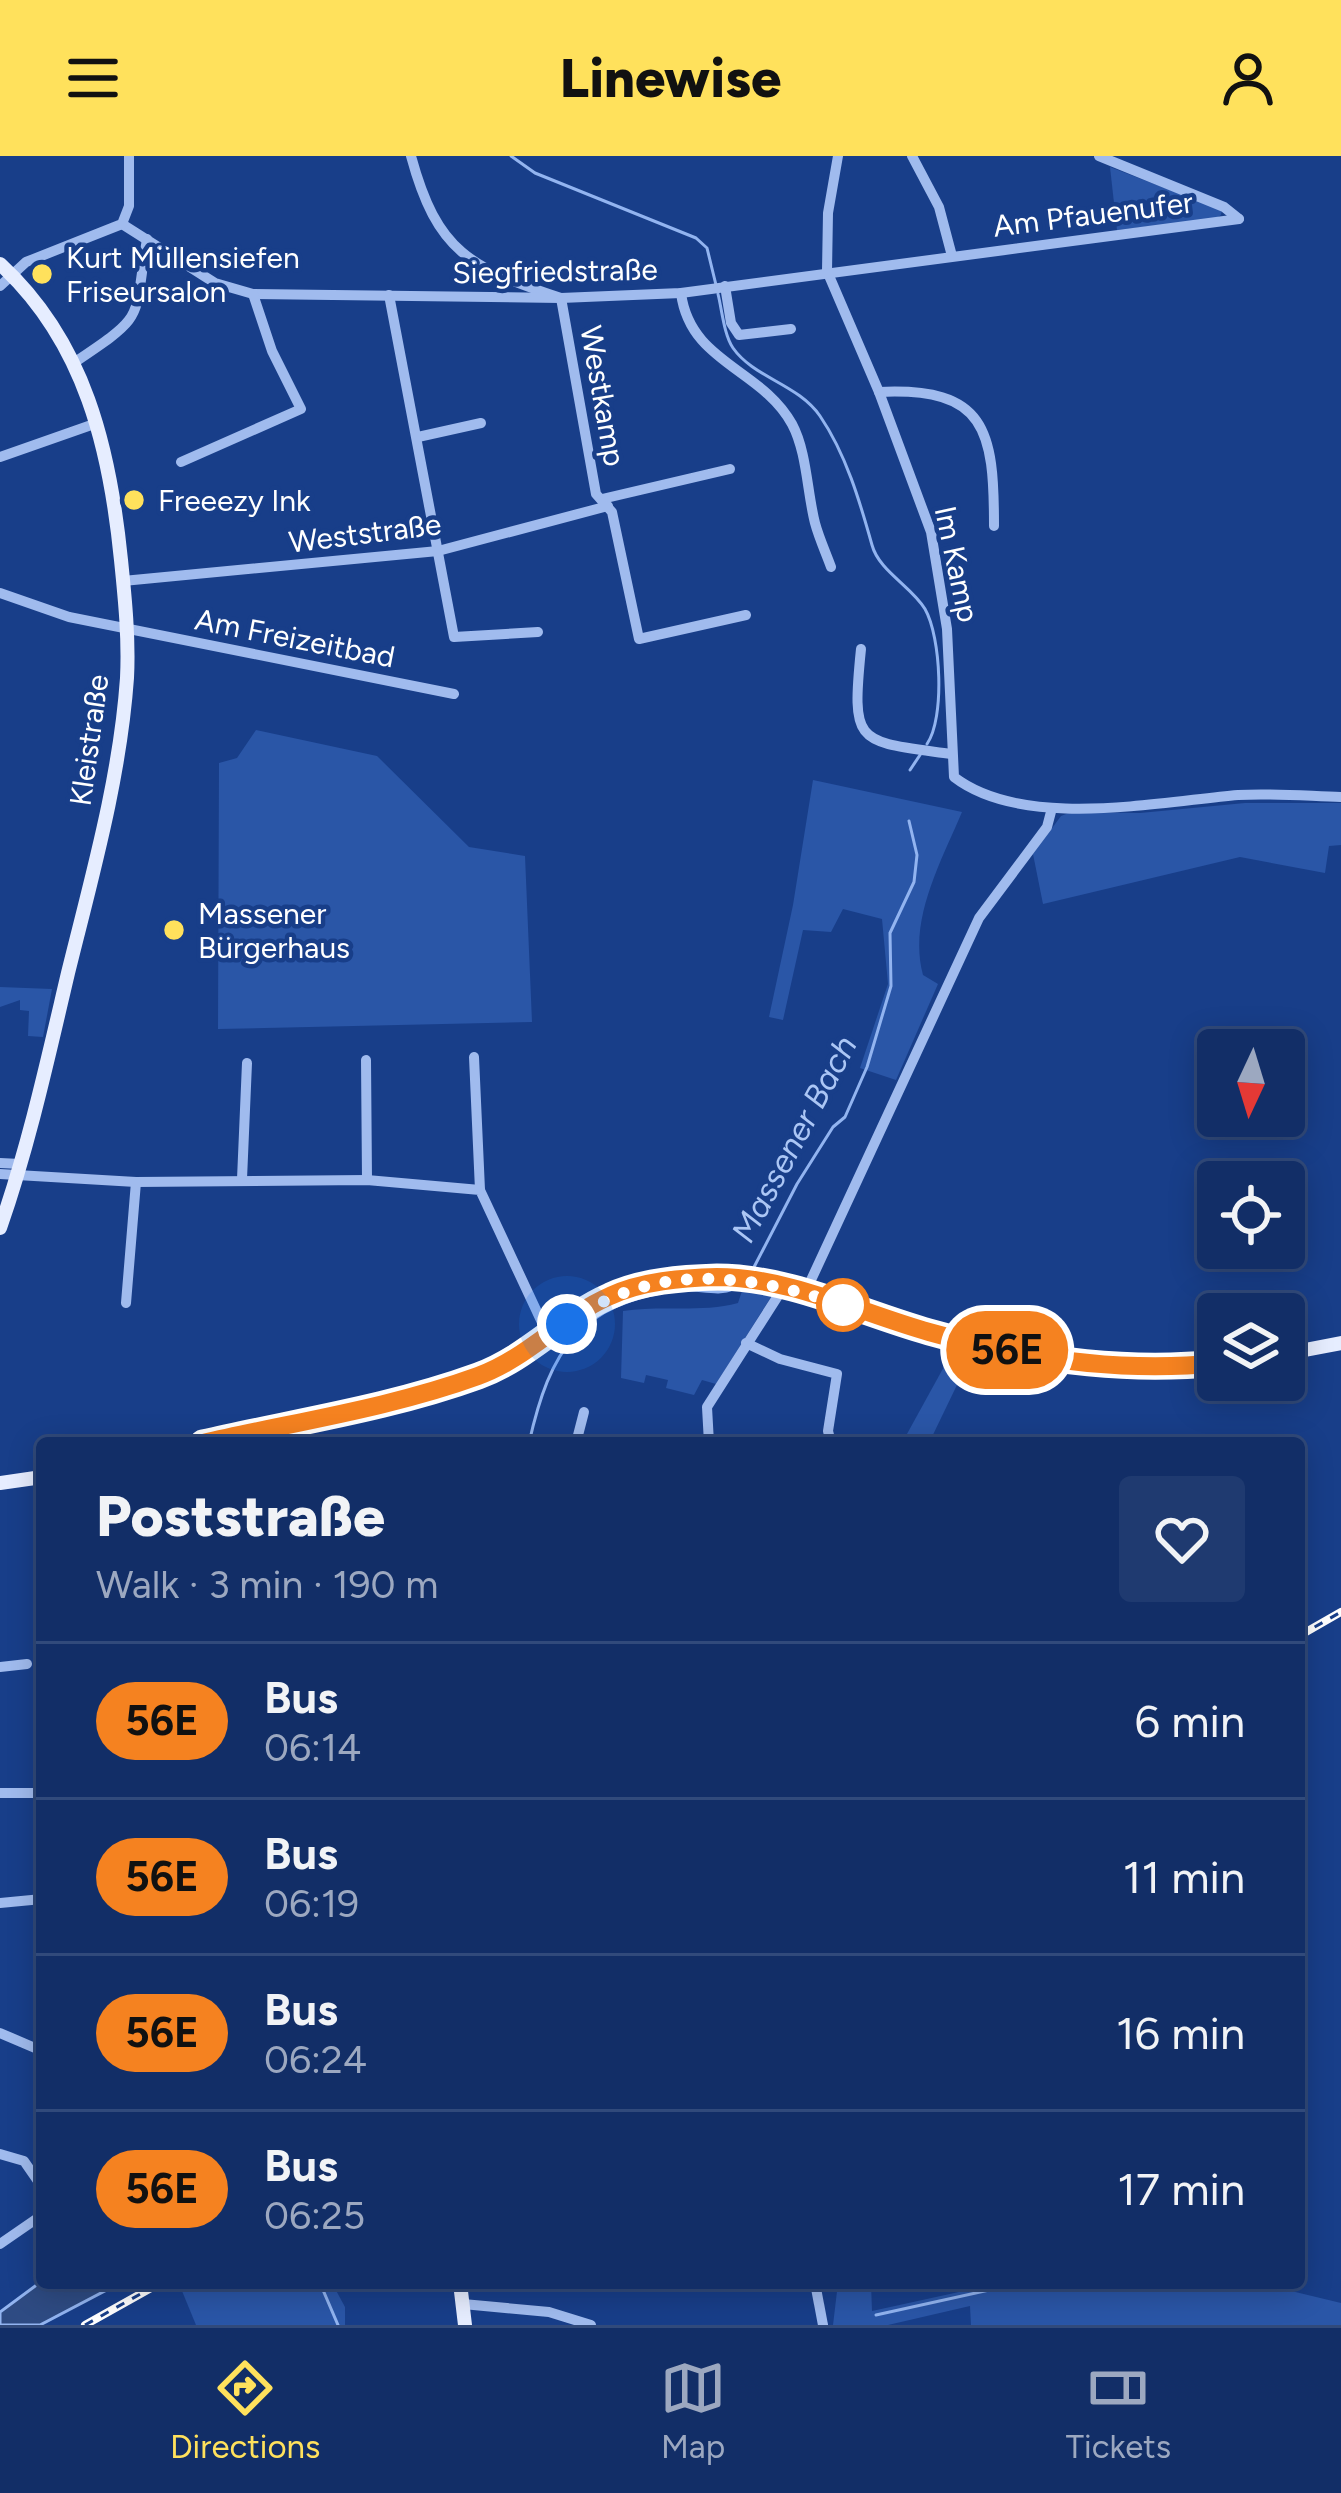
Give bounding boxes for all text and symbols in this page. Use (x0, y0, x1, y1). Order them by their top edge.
icon: menu (60, 45, 126, 111)
icon: person (1215, 45, 1281, 111)
text: Linewise (560, 46, 781, 111)
street label: Am Pfauenufer (991, 183, 1195, 245)
place label: Kurt Müllensiefen Friseursalon (66, 239, 300, 310)
street label: Siegfriedstraße (452, 251, 658, 291)
marker: Kurt Müllensiefen Friseursalon (29, 261, 55, 287)
street label: Westkamp (572, 323, 634, 469)
place label: Freeezy Ink (158, 482, 311, 519)
marker: Freeezy Ink (121, 487, 147, 513)
street label: Im Kamp (927, 503, 987, 625)
street label: Weststraße (287, 505, 443, 561)
street label: Am Freizeitbad (192, 601, 398, 675)
street label: Kleistraße (61, 672, 117, 808)
place label: Massener Bürgerhaus (198, 895, 350, 966)
marker: Massener Bürgerhaus (161, 917, 187, 943)
water label: Massener Bach (723, 1029, 865, 1249)
north arrow (1197, 1029, 1305, 1137)
map controls (1197, 1029, 1305, 1401)
button: locate (1197, 1161, 1305, 1269)
unlabelled marker (818, 1280, 868, 1330)
button: layers (1197, 1293, 1305, 1401)
your location (537, 1294, 597, 1354)
line badge: 56E (938, 1311, 1076, 1389)
text: 56E (970, 1324, 1044, 1375)
button: heart (1119, 1476, 1245, 1602)
text: Poststraße (96, 1482, 385, 1550)
text: Walk · 3 min · 190 m (96, 1561, 438, 1608)
text: Bus (264, 1670, 338, 1724)
text: 6 min (1135, 1694, 1245, 1748)
text: 56E (125, 1695, 199, 1746)
text: 06:14 (264, 1724, 361, 1771)
text: Bus (264, 1826, 338, 1880)
text: 11 min (1123, 1850, 1245, 1904)
text: 56E (125, 1851, 199, 1902)
text: 06:19 (264, 1880, 359, 1927)
text: Bus (264, 1982, 338, 2036)
text: 16 min (1116, 2006, 1245, 2060)
text: 56E (125, 2007, 199, 2058)
text: 06:24 (264, 2036, 367, 2083)
text: Bus (264, 2138, 338, 2192)
text: 17 min (1117, 2162, 1245, 2216)
text: 56E (125, 2163, 199, 2214)
text: 06:25 (264, 2192, 365, 2239)
tab: Directions (170, 2355, 320, 2466)
tab: Map (660, 2355, 726, 2466)
tab: Tickets (1066, 2355, 1171, 2466)

